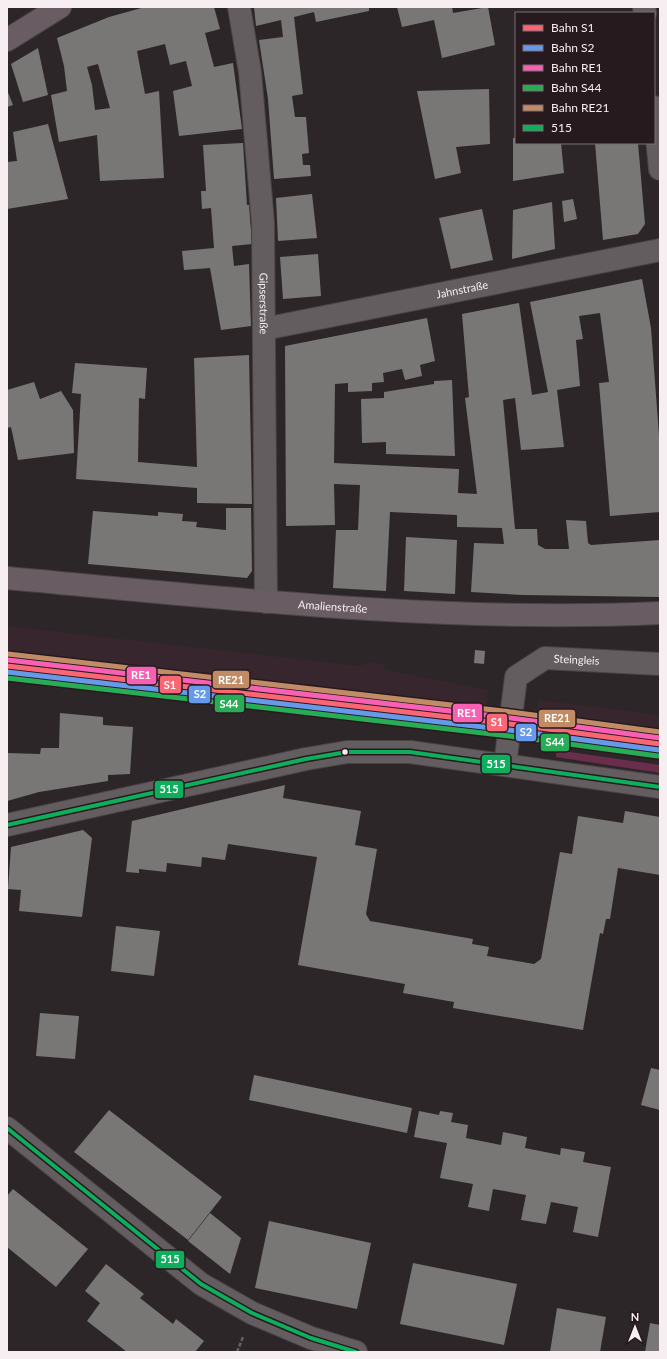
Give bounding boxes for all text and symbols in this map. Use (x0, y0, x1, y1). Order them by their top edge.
legend (515, 12, 655, 144)
text: Bahn S1 (551, 20, 595, 35)
text: Bahn S2 (551, 40, 595, 55)
text: Bahn RE1 (551, 60, 603, 75)
text: Bahn S44 (551, 80, 602, 95)
text: Bahn RE21 (551, 100, 609, 115)
text: 515 (551, 120, 572, 135)
street label: Gipserstraße (257, 273, 271, 335)
street label: Jahnstraße (435, 277, 489, 301)
street label: Amalienstraße (298, 597, 368, 615)
street label: Steingleis (553, 651, 600, 667)
line badge: RE1 (126, 666, 157, 685)
text: RE1 (131, 668, 151, 681)
line badge: RE21 (212, 670, 250, 689)
text: RE21 (218, 673, 244, 686)
line badge: S1 (159, 675, 182, 694)
text: S1 (164, 678, 176, 691)
line badge: S2 (188, 685, 211, 704)
text: S2 (194, 687, 206, 700)
line badge: S44 (214, 694, 245, 713)
text: S44 (220, 697, 239, 710)
line badge: RE1 (452, 703, 483, 723)
text: RE1 (457, 706, 477, 719)
line badge: RE21 (538, 709, 576, 728)
text: RE21 (544, 711, 570, 724)
line badge: S1 (486, 713, 508, 732)
text: S1 (491, 715, 503, 728)
line badge: S2 (515, 723, 537, 742)
text: S2 (520, 725, 532, 738)
line badge: S44 (540, 733, 570, 752)
text: S44 (546, 735, 565, 748)
unlabelled marker (340, 747, 350, 757)
line badge: 515 (481, 754, 511, 774)
text: 515 (486, 757, 506, 770)
line badge: 515 (154, 780, 184, 799)
text: 515 (159, 782, 179, 795)
line badge: 515 (155, 1250, 185, 1269)
text: 515 (160, 1252, 180, 1265)
north arrow (615, 1307, 655, 1347)
text: N (631, 1310, 639, 1323)

